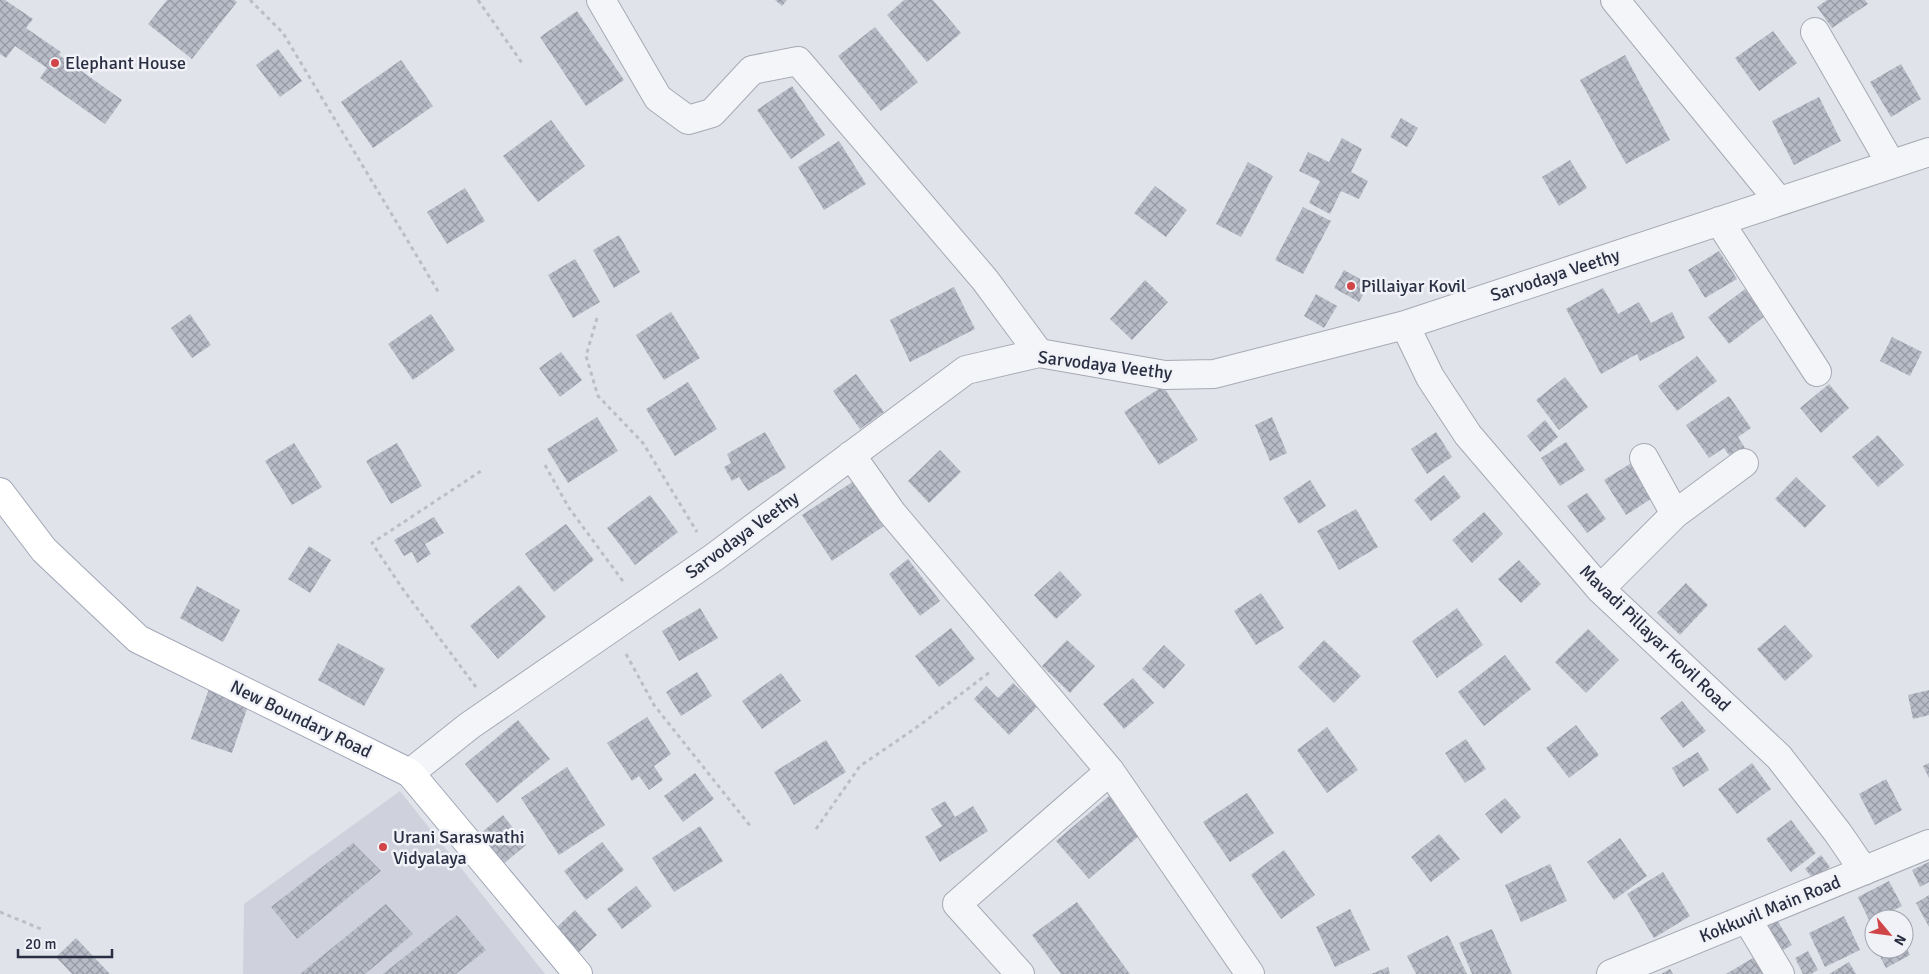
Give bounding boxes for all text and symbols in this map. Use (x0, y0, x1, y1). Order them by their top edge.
place label: Elephant House (65, 52, 186, 74)
marker: Elephant House (49, 57, 61, 69)
street label: Sarvodaya Veethy (1487, 244, 1623, 306)
place label: Pillaiyar Kovil (1361, 275, 1466, 297)
marker: Pillaiyar Kovil (1345, 280, 1357, 292)
street label: Sarvodaya Veethy (1037, 346, 1174, 384)
street label: Sarvodaya Veethy (681, 486, 804, 584)
street label: Mavadi Pillayar Kovil Road (1575, 560, 1735, 716)
street label: New Boundary Road (227, 675, 375, 763)
place label: Urani Saraswathi Vidyalaya (393, 826, 525, 869)
marker: Urani Saraswathi Vidyalaya (377, 841, 389, 853)
street label: Kokkuvil Main Road (1696, 871, 1844, 947)
north arrow (1864, 909, 1914, 959)
scale bar (18, 926, 111, 958)
text: N (1890, 932, 1910, 948)
text: 20 m (25, 935, 56, 953)

